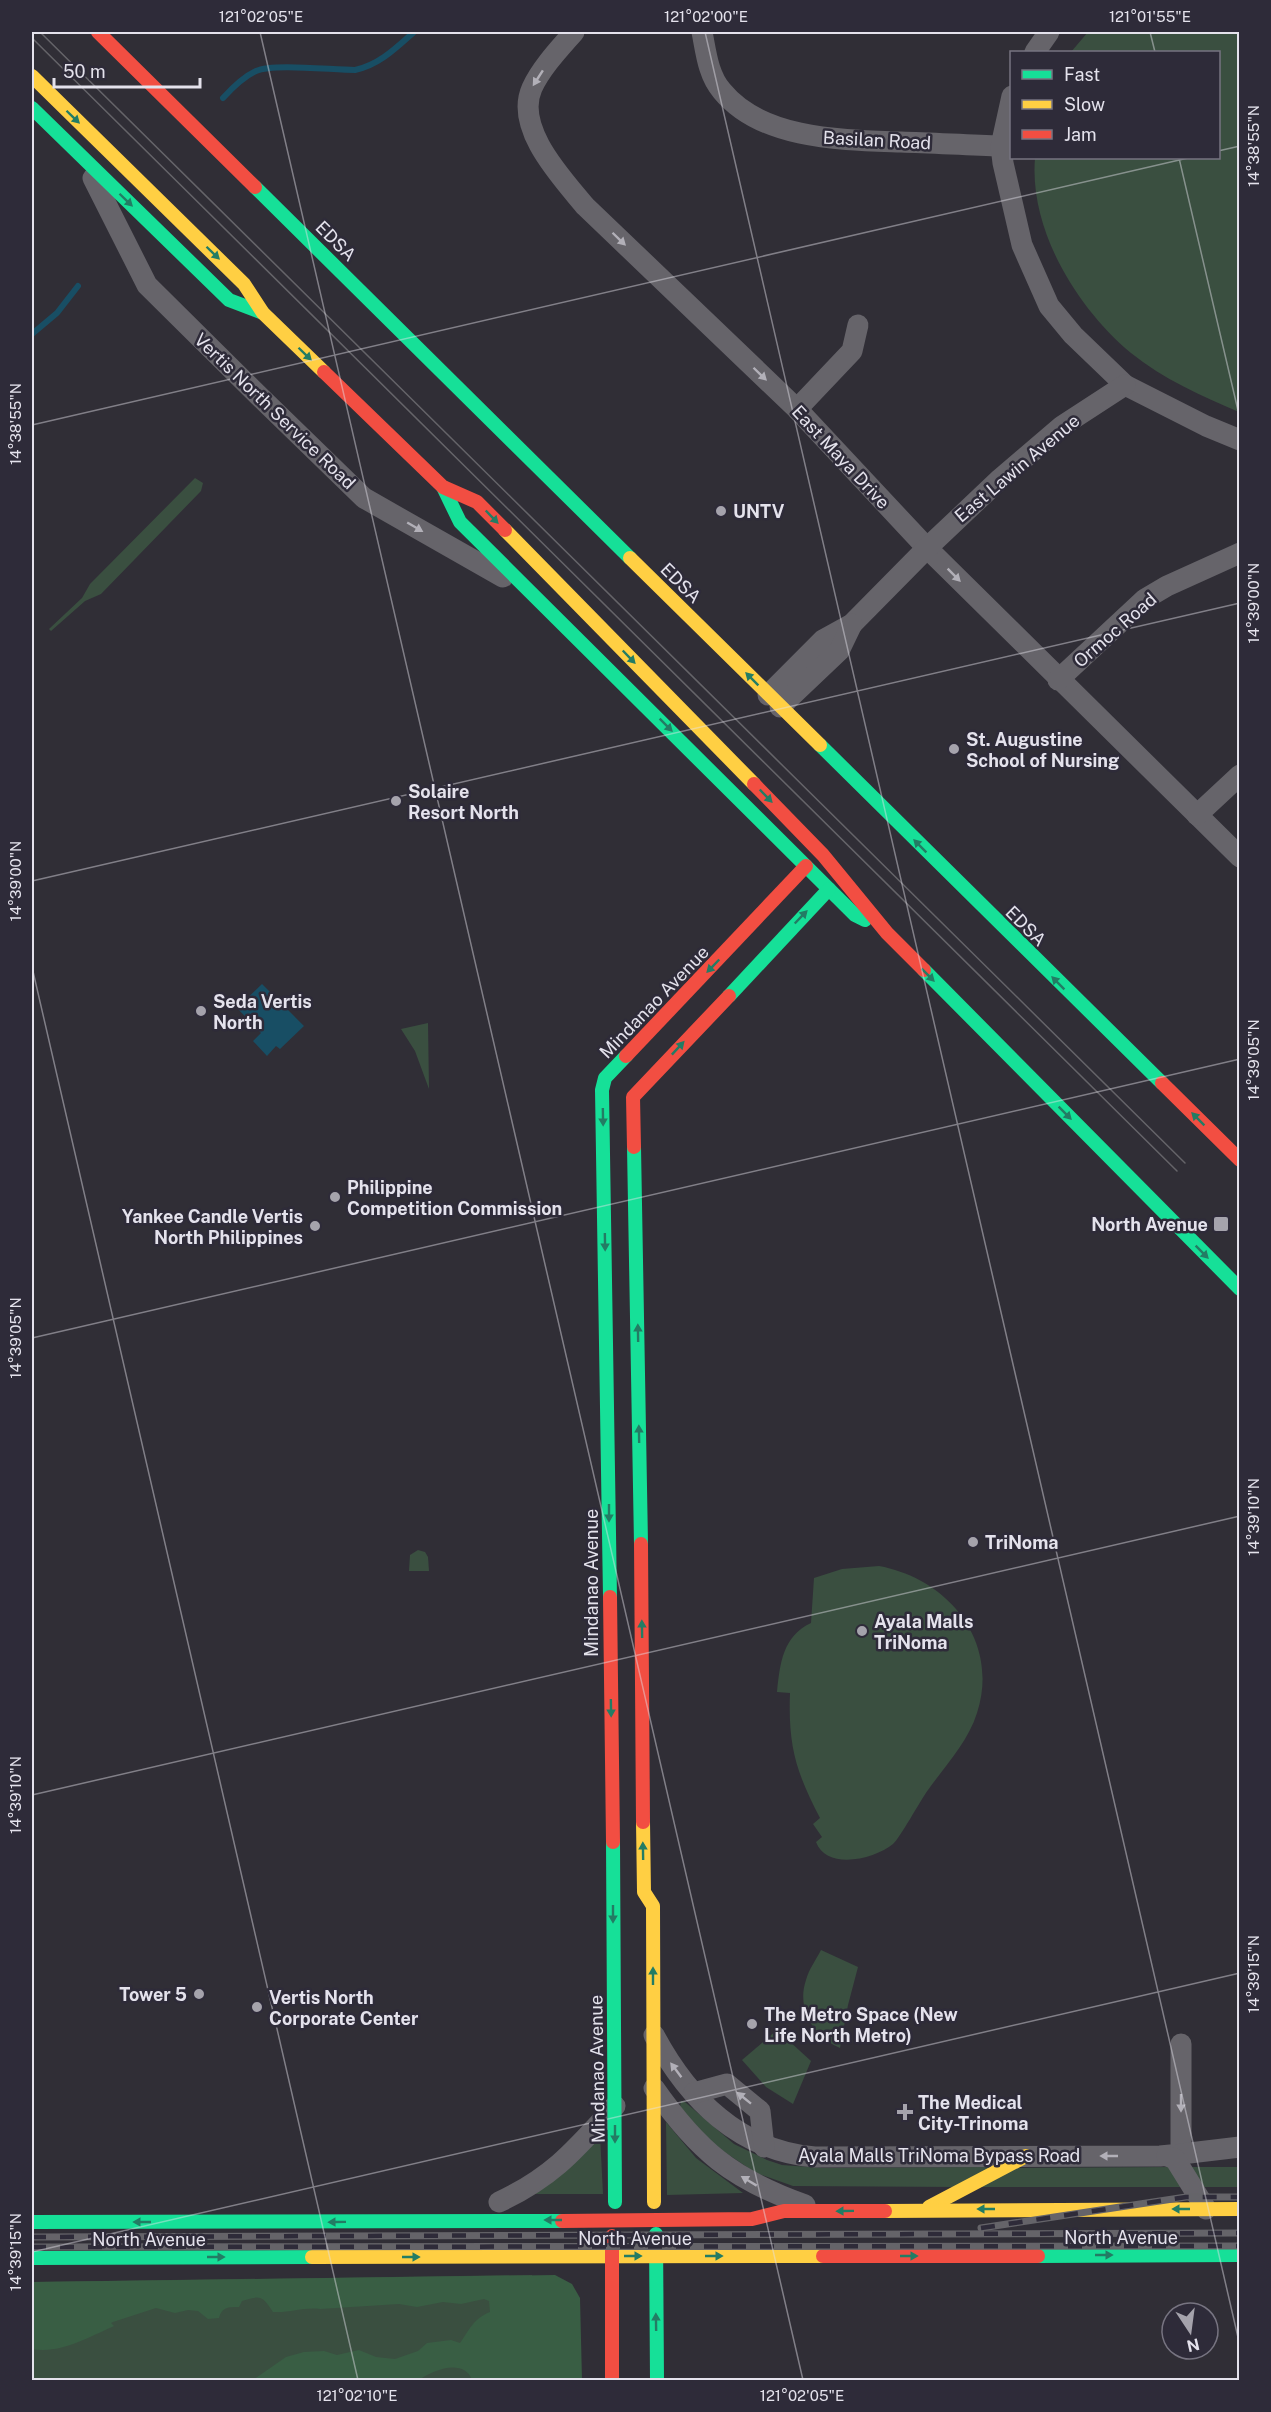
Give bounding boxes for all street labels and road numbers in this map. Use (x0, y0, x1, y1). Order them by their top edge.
street label: Basilan Road (822, 127, 932, 153)
street label: EDSA (312, 217, 361, 266)
street label: Vertis North Service Road (190, 329, 360, 493)
street label: East Maya Drive (788, 401, 894, 513)
street label: East Lawin Avenue (950, 410, 1084, 526)
street label: EDSA (657, 559, 706, 608)
street label: Ormoc Road (1069, 588, 1161, 672)
street label: EDSA (1002, 902, 1051, 951)
street label: Mindanao Avenue (595, 941, 713, 1063)
street label: Mindanao Avenue (581, 1509, 602, 1657)
street label: Mindanao Avenue (585, 1995, 609, 2143)
street label: Ayala Malls TriNoma Bypass Road (798, 2145, 1080, 2166)
street label: North Avenue (1064, 2227, 1178, 2248)
street label: North Avenue (578, 2228, 692, 2249)
street label: North Avenue (92, 2229, 206, 2250)

